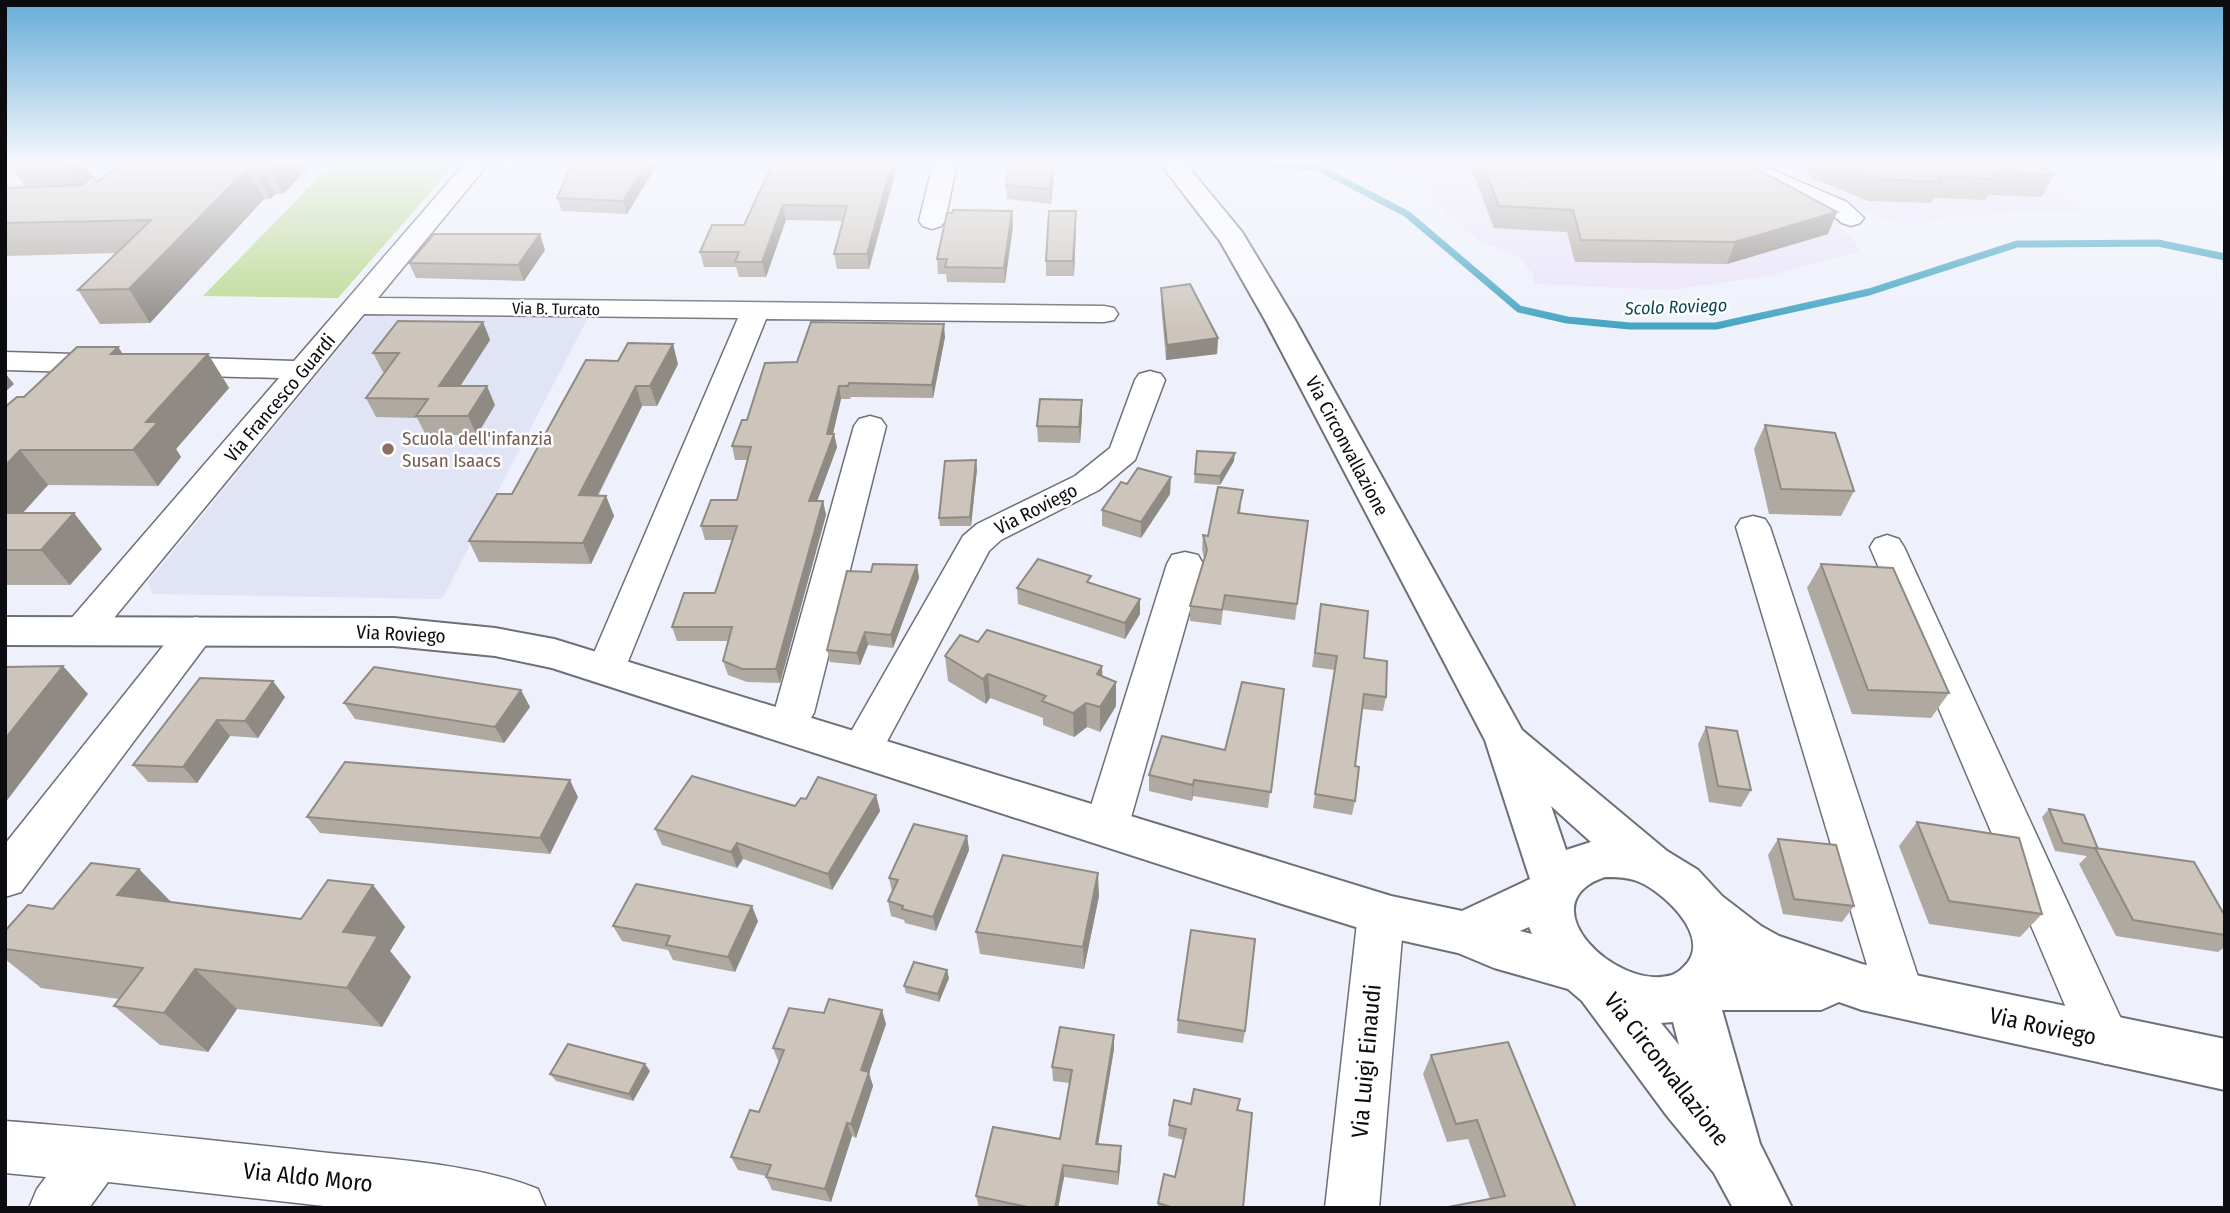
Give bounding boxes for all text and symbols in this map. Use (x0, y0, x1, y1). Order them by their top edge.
water label: Scolo Roviego (1623, 294, 1728, 320)
street label: Via B. Turcato (512, 299, 600, 319)
street label: Via Francesco Guardi (220, 329, 340, 467)
street label: Via Circonvallazione (1301, 372, 1393, 520)
place label: Scuola dell'infanzia Susan Isaacs (402, 427, 552, 472)
marker: Scuola dell'infanzia Susan Isaacs (380, 441, 396, 457)
street label: Via Roviego (991, 478, 1081, 540)
street label: Via Roviego (356, 620, 446, 648)
street label: Via Luigi Einaudi (1345, 983, 1387, 1139)
street label: Via Circonvallazione (1598, 987, 1736, 1151)
street label: Via Roviego (1987, 1001, 2099, 1051)
street label: Via Aldo Moro (242, 1156, 374, 1198)

